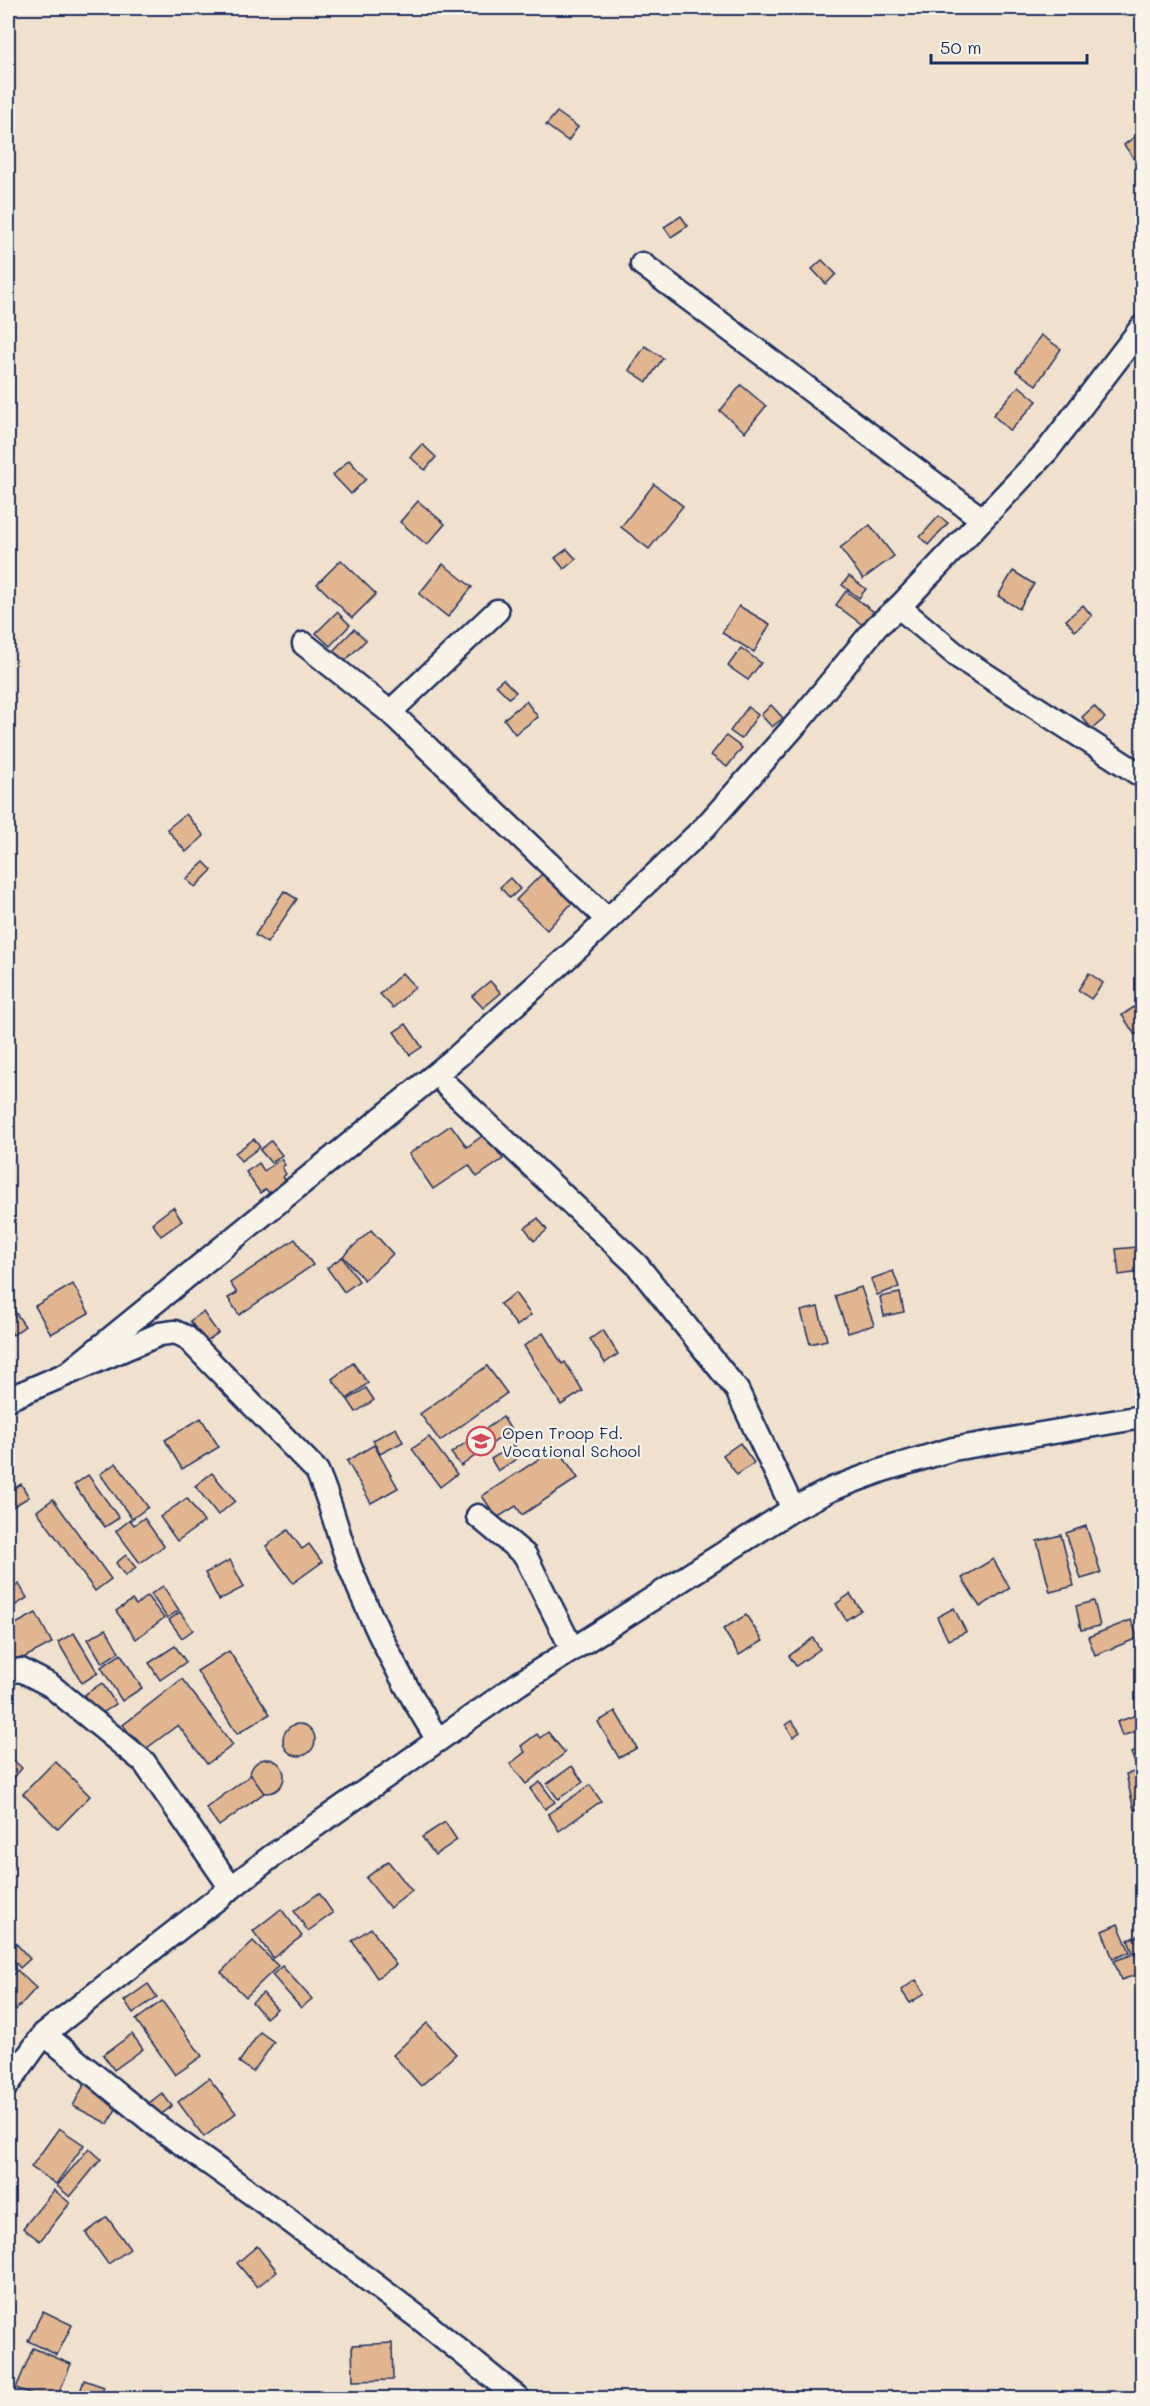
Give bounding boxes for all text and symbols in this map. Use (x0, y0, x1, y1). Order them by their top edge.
scale bar (931, 27, 1087, 65)
text: 50 m (940, 35, 982, 59)
place label: Open Troop Fd. Vocational School (502, 1422, 641, 1461)
school or university icon: Open Troop Fd. Vocational School (465, 1425, 497, 1457)

